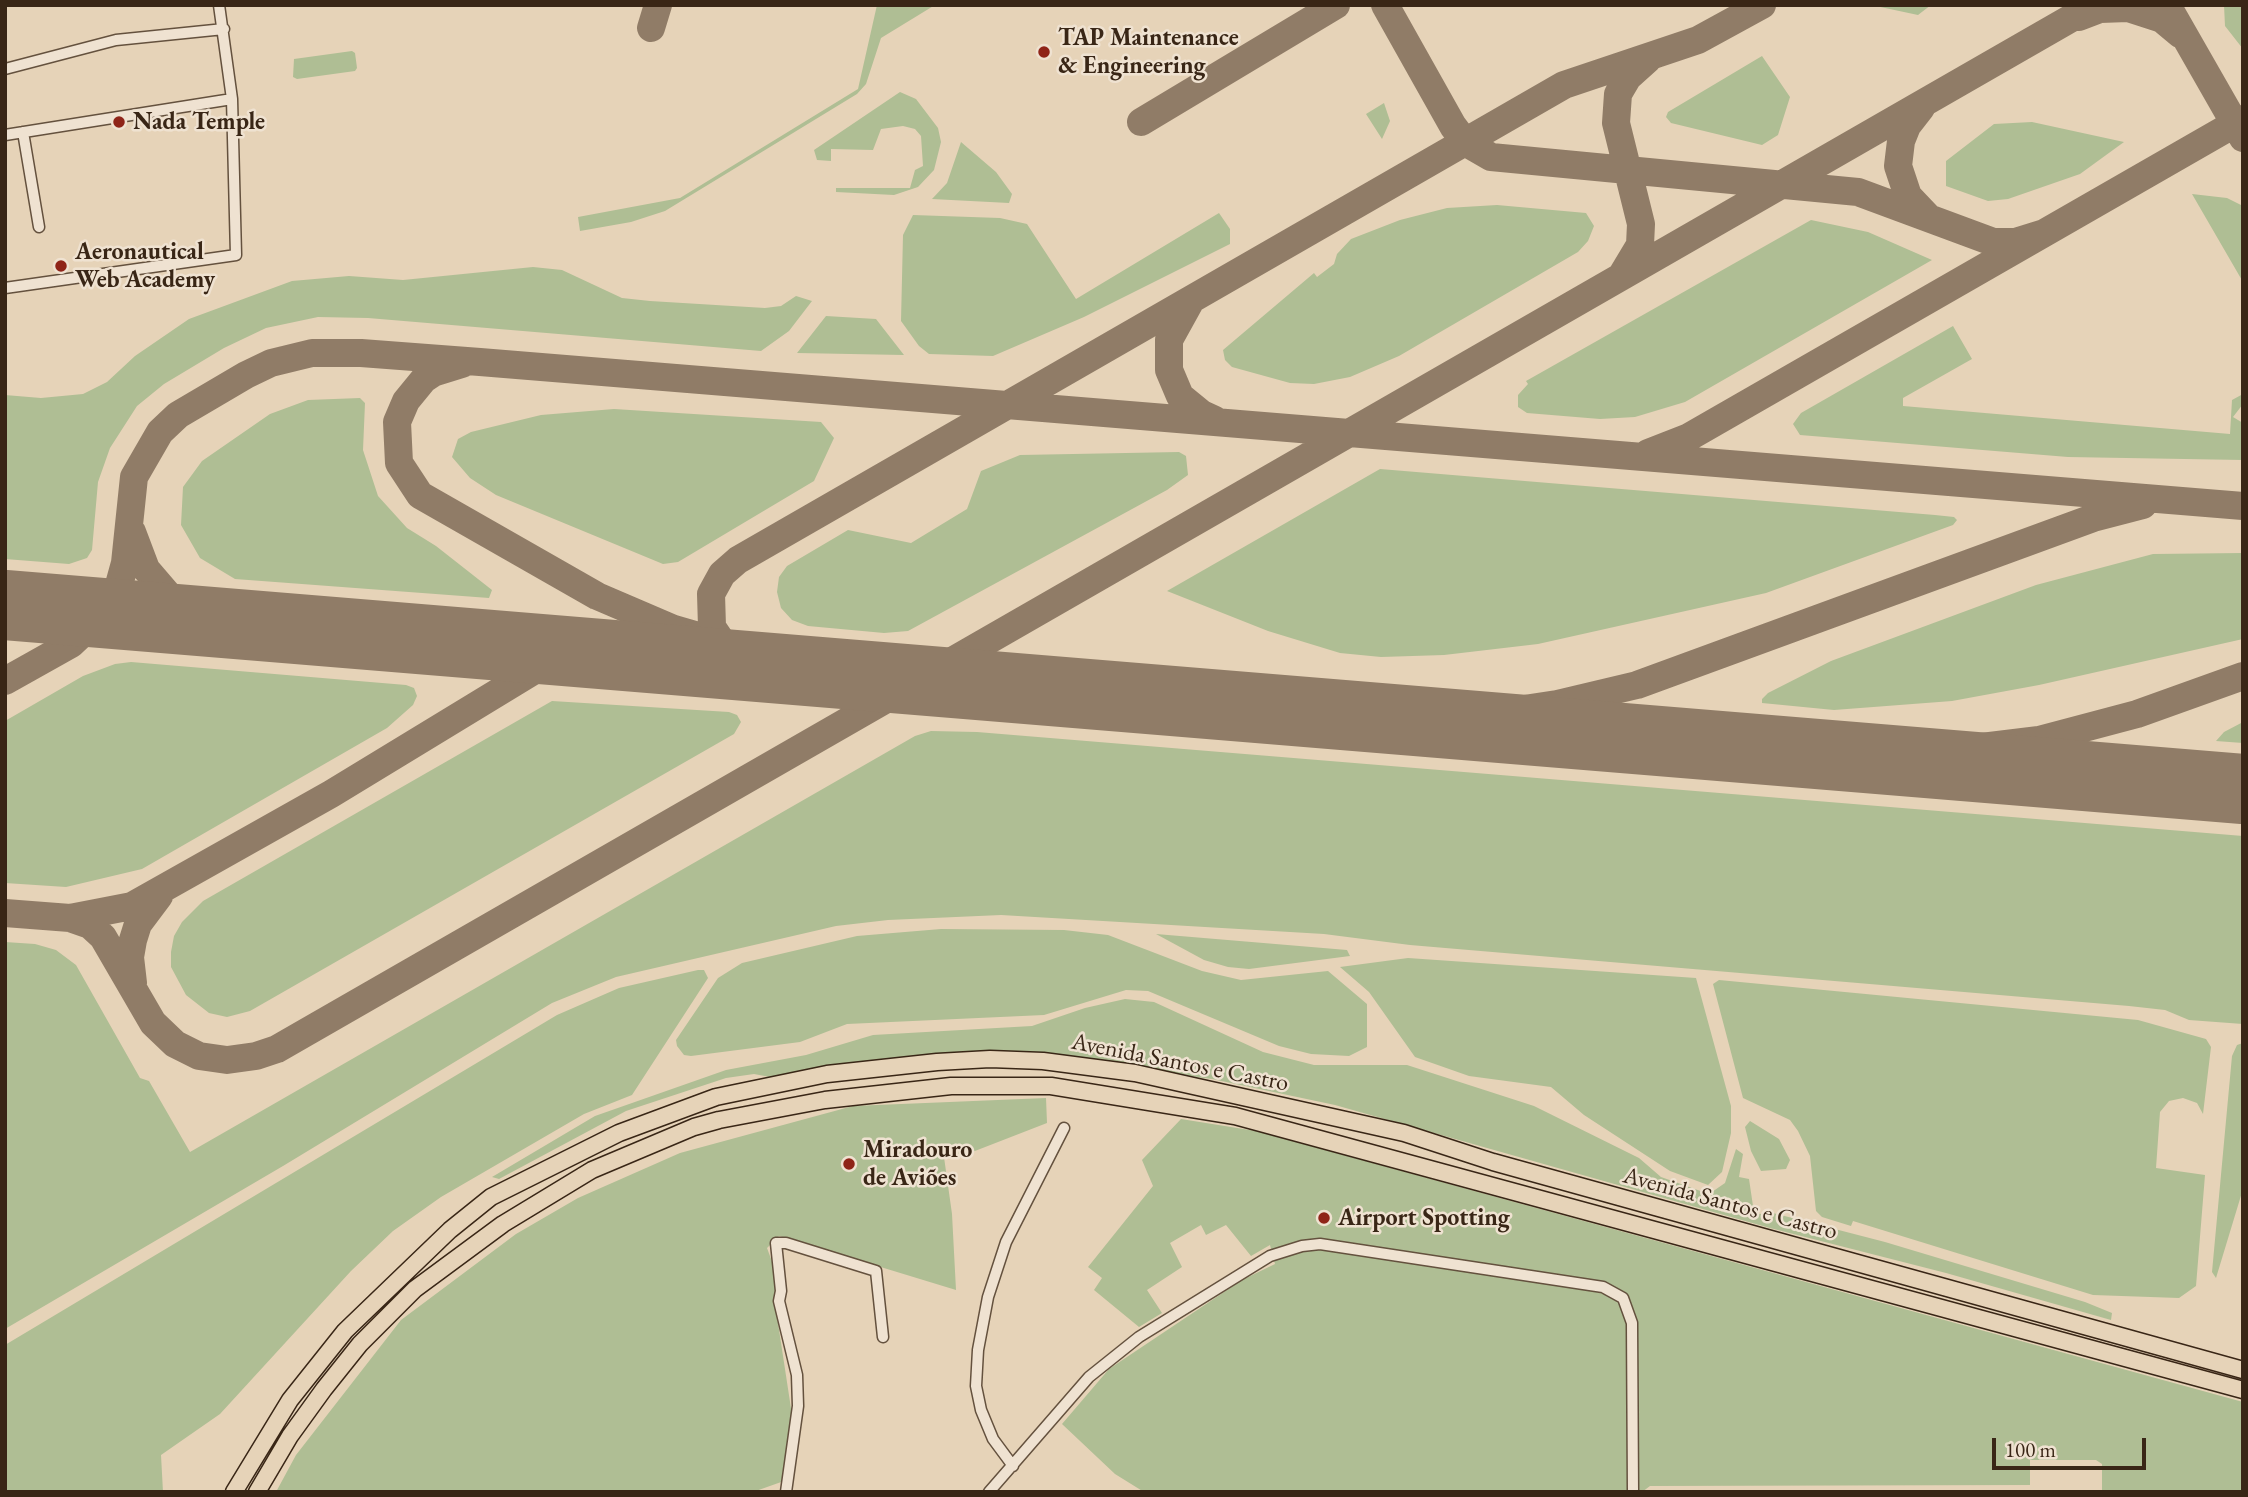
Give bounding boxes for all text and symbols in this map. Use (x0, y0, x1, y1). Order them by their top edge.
place label: TAP Maintenance & Engineering (1058, 24, 1239, 80)
marker: TAP Maintenance & Engineering (1036, 44, 1052, 60)
place label: Nada Temple (133, 108, 265, 136)
marker: Nada Temple (111, 114, 127, 130)
place label: Aeronautical Web Academy (75, 238, 215, 294)
marker: Aeronautical Web Academy (53, 258, 69, 274)
street label: Avenida Santos e Castro (1069, 1028, 1291, 1098)
place label: Miradouro de Aviões (863, 1136, 972, 1192)
marker: Miradouro de Aviões (841, 1156, 857, 1172)
street label: Avenida Santos e Castro (1620, 1162, 1840, 1246)
place label: Airport Spotting (1338, 1204, 1510, 1232)
marker: Airport Spotting (1316, 1210, 1332, 1226)
scale bar (1996, 1424, 2150, 1468)
text: 100 m (2005, 1436, 2056, 1463)

